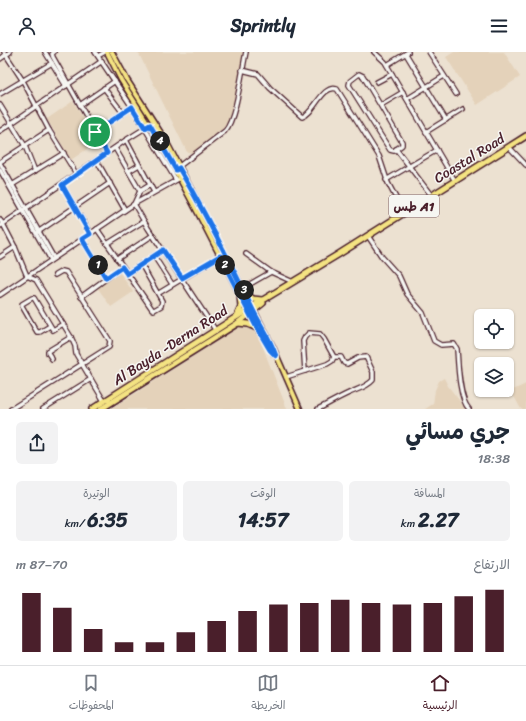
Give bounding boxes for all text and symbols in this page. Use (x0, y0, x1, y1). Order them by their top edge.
text: Sprintly (230, 10, 296, 42)
icon: person (16, 15, 38, 37)
icon: menu (488, 15, 510, 37)
pin (78, 115, 112, 149)
icon: arrive (84, 121, 106, 143)
street label: Coastal Road (429, 126, 511, 190)
pin: 4 (150, 131, 170, 151)
text: 4 (157, 131, 163, 150)
road number: طس A1 (389, 195, 439, 217)
pin: 1 (88, 255, 108, 275)
text: 1 (96, 255, 100, 274)
pin: 2 (215, 255, 235, 275)
text: 2 (222, 255, 228, 274)
pin: 3 (234, 280, 254, 300)
text: 3 (241, 280, 247, 299)
street label: Al Bayda -Derna Road (107, 298, 234, 393)
map controls (474, 309, 514, 397)
button: locate (474, 309, 514, 349)
button: layers (474, 357, 514, 397)
text: جري مسائي (405, 412, 510, 451)
button: share (16, 422, 58, 464)
text: 18:38 (478, 447, 510, 470)
text: الوتيرة (83, 484, 110, 503)
text: الوقت (250, 484, 276, 503)
text: المسافة (414, 484, 445, 503)
text: 6:35 (87, 503, 128, 538)
text: 14:57 (238, 503, 288, 538)
text: 2.27 (418, 503, 459, 538)
text: /km (65, 514, 87, 533)
text: km (401, 514, 418, 533)
text: 70–87 m (16, 553, 68, 576)
text: الارتفاع (474, 553, 510, 576)
tab: المحفوظات (69, 672, 114, 715)
tab: الخريطة (251, 672, 286, 715)
tab: الرئيسية (423, 672, 457, 715)

